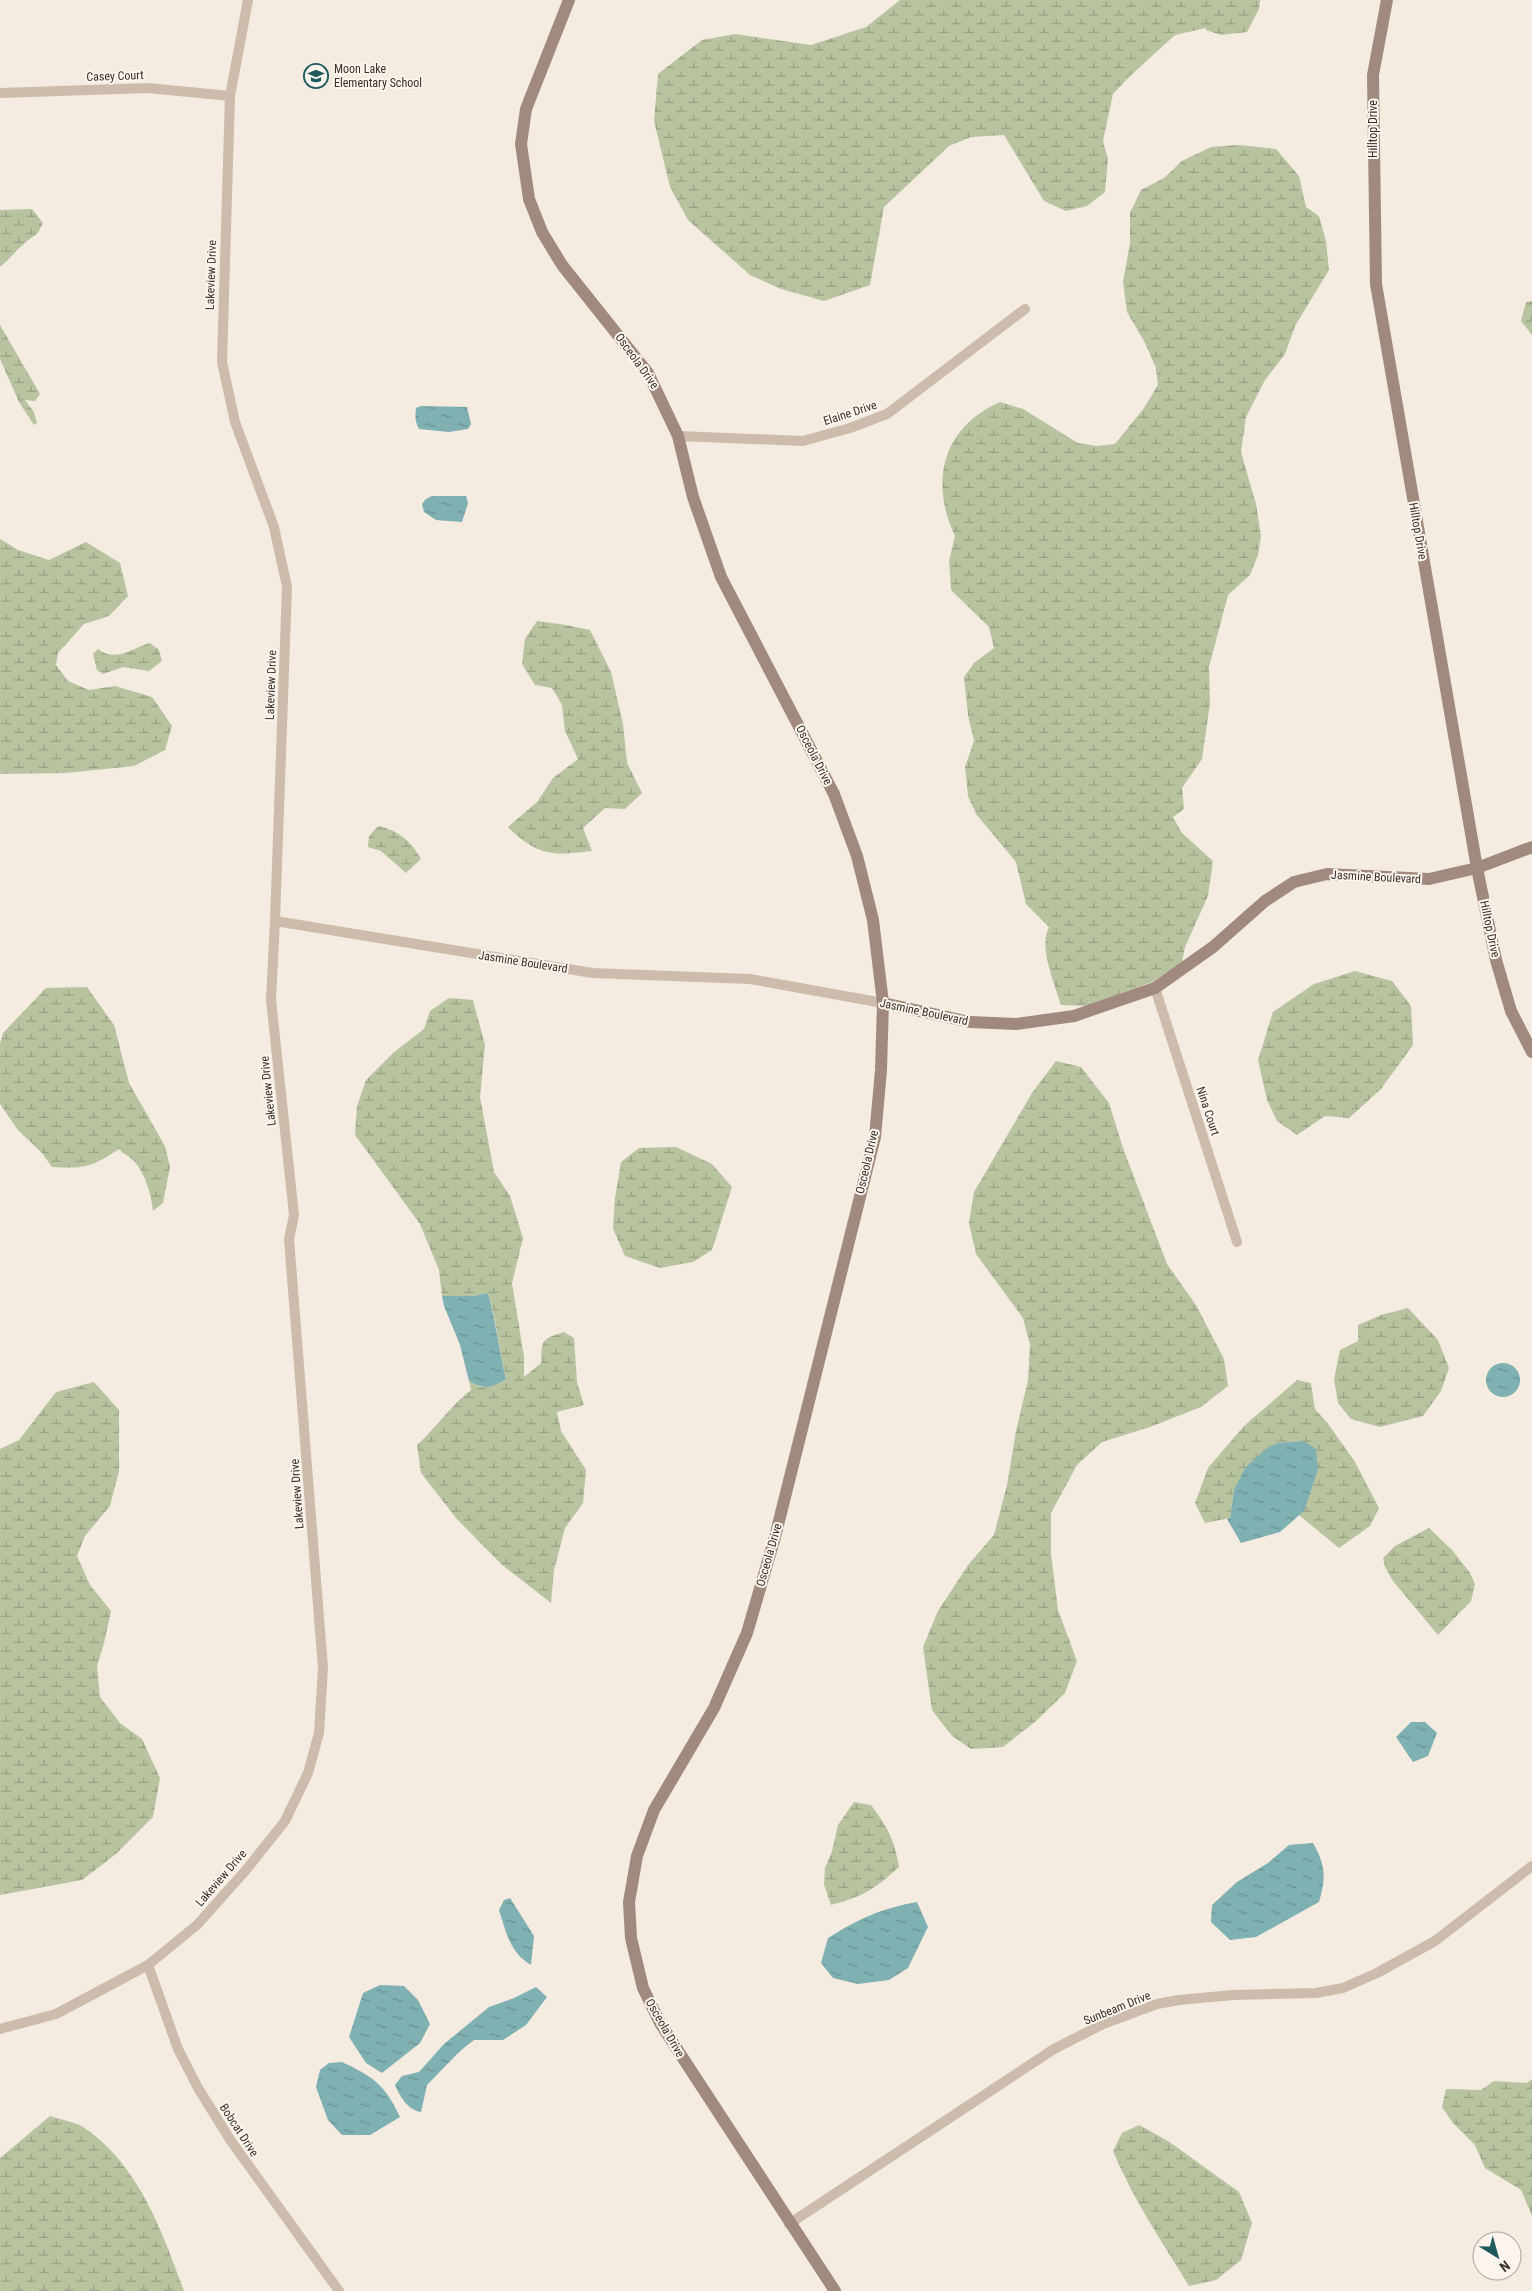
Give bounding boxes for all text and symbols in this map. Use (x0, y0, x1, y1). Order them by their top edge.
place label: Moon Lake Elementary School (334, 62, 422, 90)
school or university icon: Moon Lake Elementary School (303, 63, 329, 89)
street label: Casey Court (86, 68, 144, 84)
street label: Hilltop Drive (1366, 100, 1380, 158)
street label: Lakeview Drive (203, 239, 219, 310)
street label: Osceola Drive (612, 331, 662, 392)
street label: Elaine Drive (822, 398, 879, 428)
street label: Hilltop Drive (1406, 501, 1430, 561)
street label: Lakeview Drive (263, 649, 279, 720)
street label: Osceola Drive (793, 723, 835, 788)
street label: Jasmine Boulevard (1331, 868, 1421, 886)
street label: Hilltop Drive (1477, 899, 1503, 959)
street label: Jasmine Boulevard (477, 948, 569, 976)
street label: Jasmine Boulevard (879, 996, 969, 1028)
street label: Lakeview Drive (257, 1055, 279, 1127)
street label: Nina Court (1194, 1085, 1223, 1138)
street label: Osceola Drive (853, 1128, 881, 1195)
street label: Lakeview Drive (288, 1458, 306, 1530)
street label: Osceola Drive (753, 1521, 785, 1588)
street label: Lakeview Drive (193, 1847, 250, 1909)
street label: Sunbeam Drive (1082, 1988, 1153, 2028)
street label: Osceola Drive (643, 1996, 688, 2060)
street label: Bobcat Drive (217, 2101, 261, 2159)
north arrow (1472, 2231, 1522, 2281)
text: N (1497, 2257, 1513, 2275)

